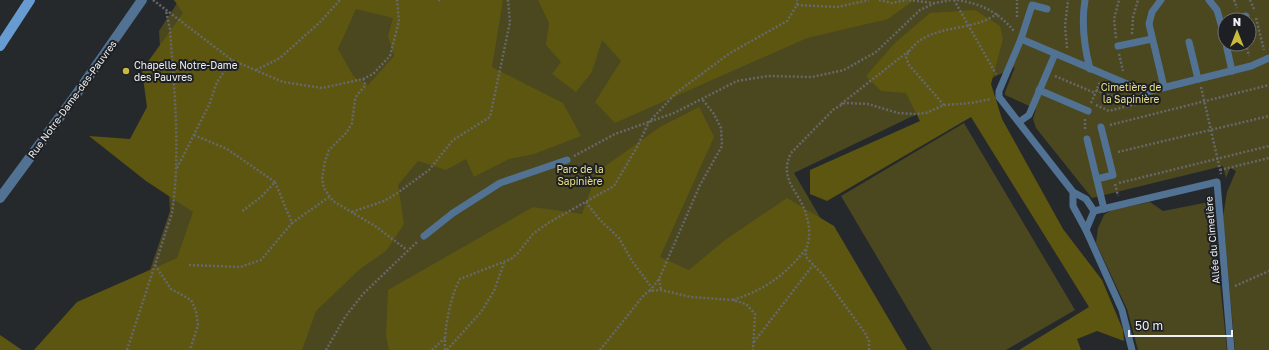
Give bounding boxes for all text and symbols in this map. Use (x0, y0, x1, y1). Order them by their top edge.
north arrow (1217, 12, 1257, 52)
text: N (1233, 15, 1241, 28)
street label: Rue Notre-Dame-des-Pauvres (25, 38, 119, 160)
place label: Chapelle Notre-Dame des Pauvres (134, 59, 238, 83)
marker: Chapelle Notre-Dame des Pauvres (121, 66, 131, 76)
park label: Cimetière de la Sapinière (1101, 81, 1162, 105)
park label: Parc de la Sapinière (556, 163, 604, 187)
street label: Allée du Cimetière (1202, 196, 1222, 284)
scale bar (1129, 312, 1232, 338)
text: 50 m (1135, 318, 1163, 333)

